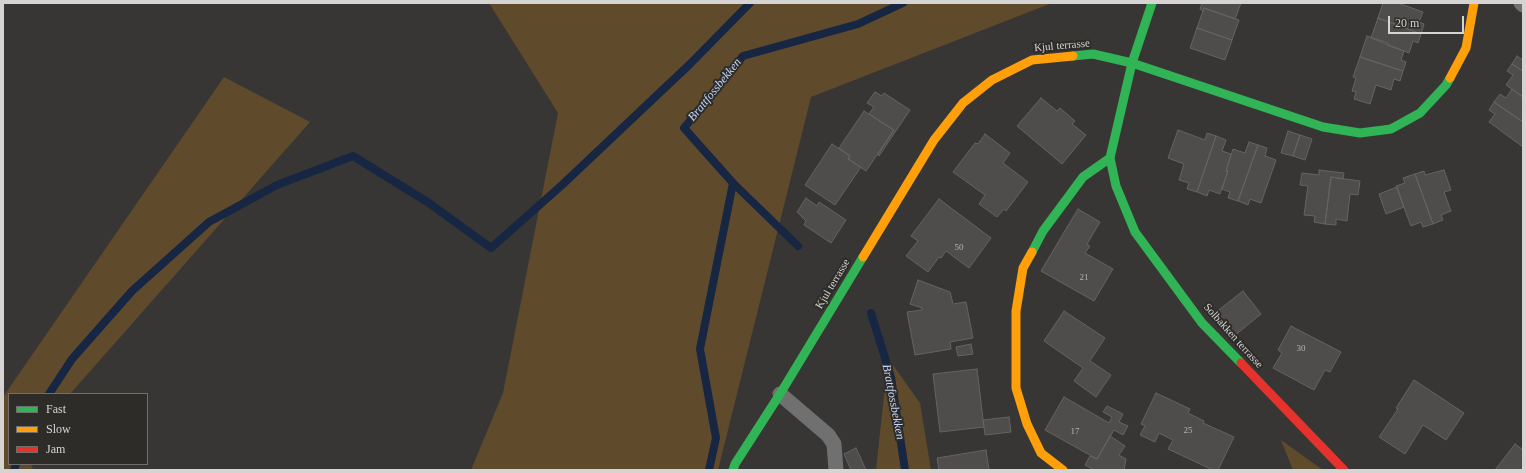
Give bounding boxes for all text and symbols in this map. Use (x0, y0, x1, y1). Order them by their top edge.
scale bar (1390, 8, 1466, 34)
text: 20 m (1395, 16, 1419, 30)
street label: Kjul terrasse (1034, 37, 1090, 55)
water label: Brattfossbekken (685, 56, 745, 124)
house number: 50 (954, 243, 964, 253)
street label: Kjul terrasse (813, 257, 853, 311)
house number: 21 (1080, 273, 1088, 283)
street label: Solbakken terrasse (1200, 301, 1266, 371)
house number: 30 (1296, 344, 1306, 354)
water label: Brattfossbekken (879, 363, 907, 441)
legend (8, 393, 148, 465)
text: Fast (46, 402, 66, 416)
text: Slow (46, 422, 71, 436)
house number: 25 (1184, 426, 1192, 436)
house number: 17 (1070, 427, 1080, 437)
text: Jam (46, 442, 65, 456)

